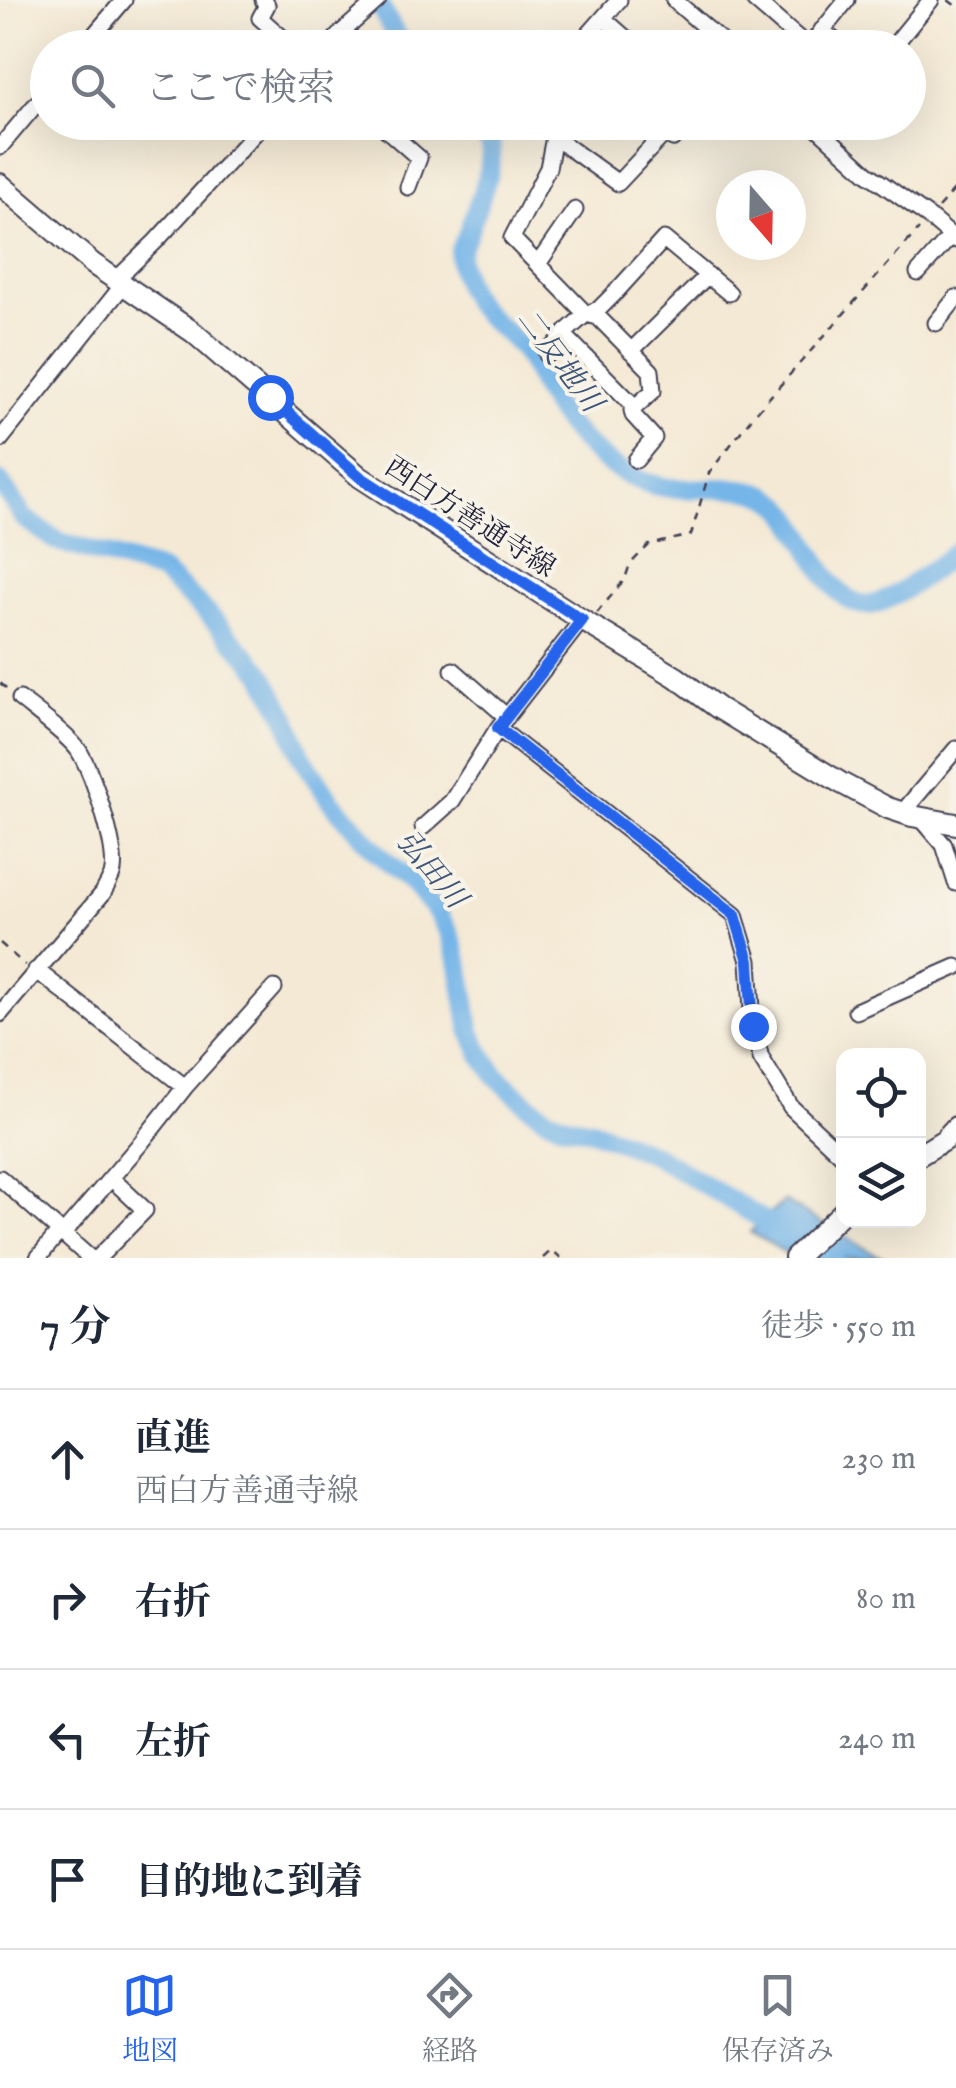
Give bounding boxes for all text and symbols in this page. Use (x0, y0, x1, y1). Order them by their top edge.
search box (30, 30, 926, 140)
icon: search (65, 58, 120, 113)
text: ここで検索 (145, 66, 335, 114)
north arrow (716, 170, 806, 260)
water label: 二反地川 (507, 302, 611, 423)
route start (248, 375, 294, 421)
street label: 西白方善通寺線 (378, 450, 561, 586)
water label: 弘田川 (387, 824, 476, 919)
route end (731, 1004, 777, 1050)
map controls (836, 1048, 926, 1228)
button: locate (836, 1048, 926, 1138)
button: layers (836, 1138, 926, 1228)
text: 7 分 (40, 1302, 111, 1355)
text: 徒歩 · 550 m (760, 1307, 916, 1348)
text: 直進 (135, 1416, 211, 1464)
icon: ahead (40, 1432, 95, 1487)
text: 230 m (842, 1439, 916, 1480)
text: 西白方善通寺線 (135, 1472, 359, 1513)
icon: right (40, 1572, 95, 1627)
text: 80 m (856, 1579, 916, 1620)
text: 右折 (135, 1580, 211, 1628)
icon: left (40, 1712, 95, 1767)
text: 240 m (838, 1719, 916, 1760)
text: 左折 (135, 1720, 211, 1768)
icon: arrive (40, 1852, 95, 1907)
text: 目的地に到着 (135, 1860, 363, 1908)
tab: 地図 (122, 1968, 178, 2070)
tab: 経路 (422, 1968, 478, 2070)
tab: 保存済み (722, 1968, 834, 2070)

